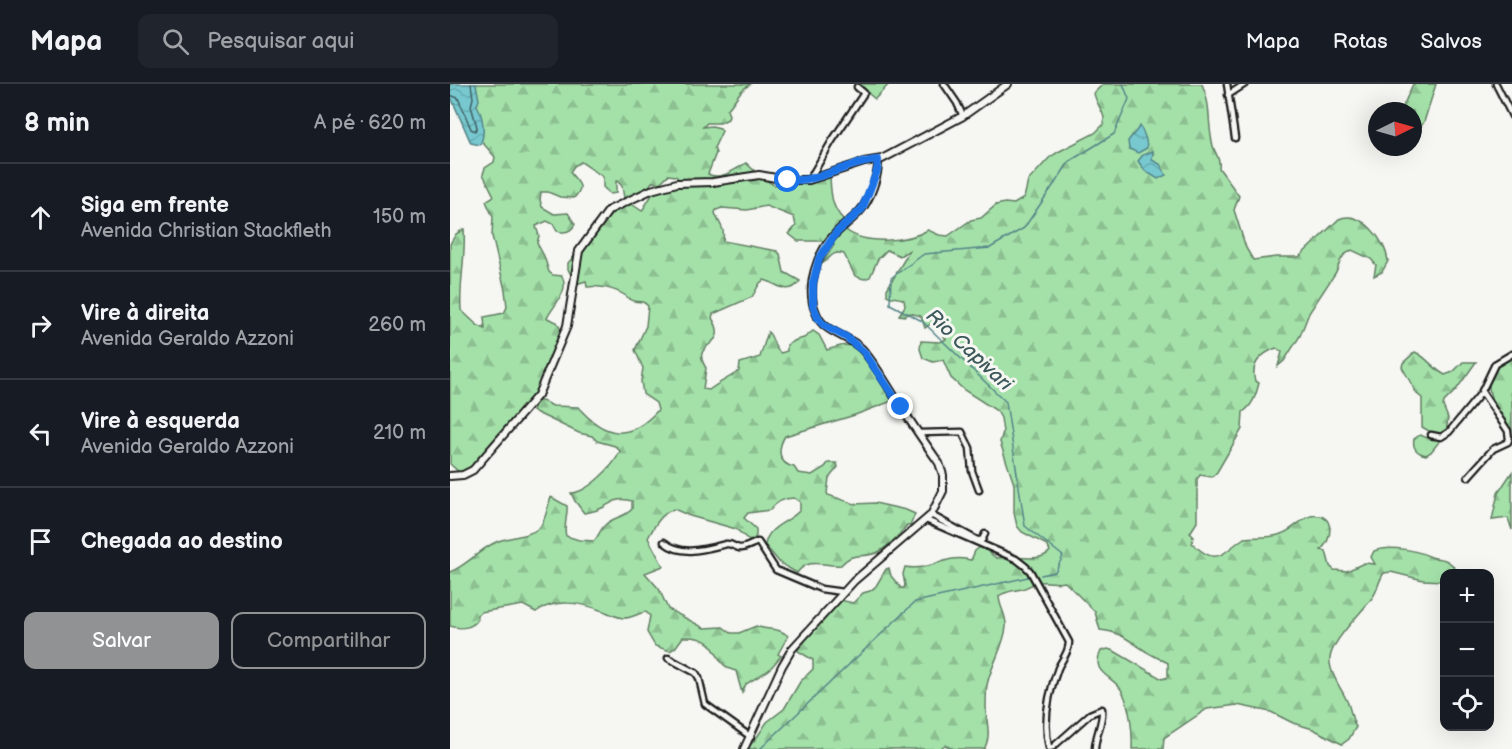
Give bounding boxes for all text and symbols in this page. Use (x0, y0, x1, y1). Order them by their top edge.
search box (138, 14, 558, 68)
text: Mapa (30, 25, 102, 58)
icon: search (159, 25, 192, 58)
text: Pesquisar aqui (207, 28, 354, 55)
text: Mapa (1246, 29, 1300, 54)
text: Rotas (1333, 29, 1388, 54)
text: Salvos (1421, 29, 1482, 54)
north arrow (1368, 102, 1422, 156)
text: 8 min (24, 108, 90, 139)
text: A pé · 620 m (314, 111, 426, 135)
route start (774, 166, 800, 192)
text: Siga em frente (81, 192, 229, 219)
icon: ahead (24, 201, 57, 234)
text: 150 m (373, 205, 426, 229)
text: Avenida Christian Stackfleth (81, 219, 331, 243)
text: Vire à direita (81, 300, 209, 327)
water label: Rio Capivari (921, 304, 1018, 397)
icon: right (24, 309, 57, 342)
text: 260 m (368, 313, 426, 337)
text: Avenida Geraldo Azzoni (81, 327, 294, 351)
route end (887, 393, 913, 419)
text: Vire à esquerda (81, 408, 240, 435)
icon: left (24, 417, 57, 450)
text: 210 m (373, 421, 426, 445)
text: Avenida Geraldo Azzoni (81, 435, 294, 459)
icon: arrive (24, 525, 57, 558)
text: Chegada ao destino (81, 528, 283, 555)
map controls (1440, 569, 1494, 731)
button: + (1440, 569, 1494, 623)
button: Salvar (24, 612, 219, 669)
button: Compartilhar (231, 612, 426, 669)
button: − (1440, 623, 1494, 677)
button: locate (1440, 677, 1494, 731)

